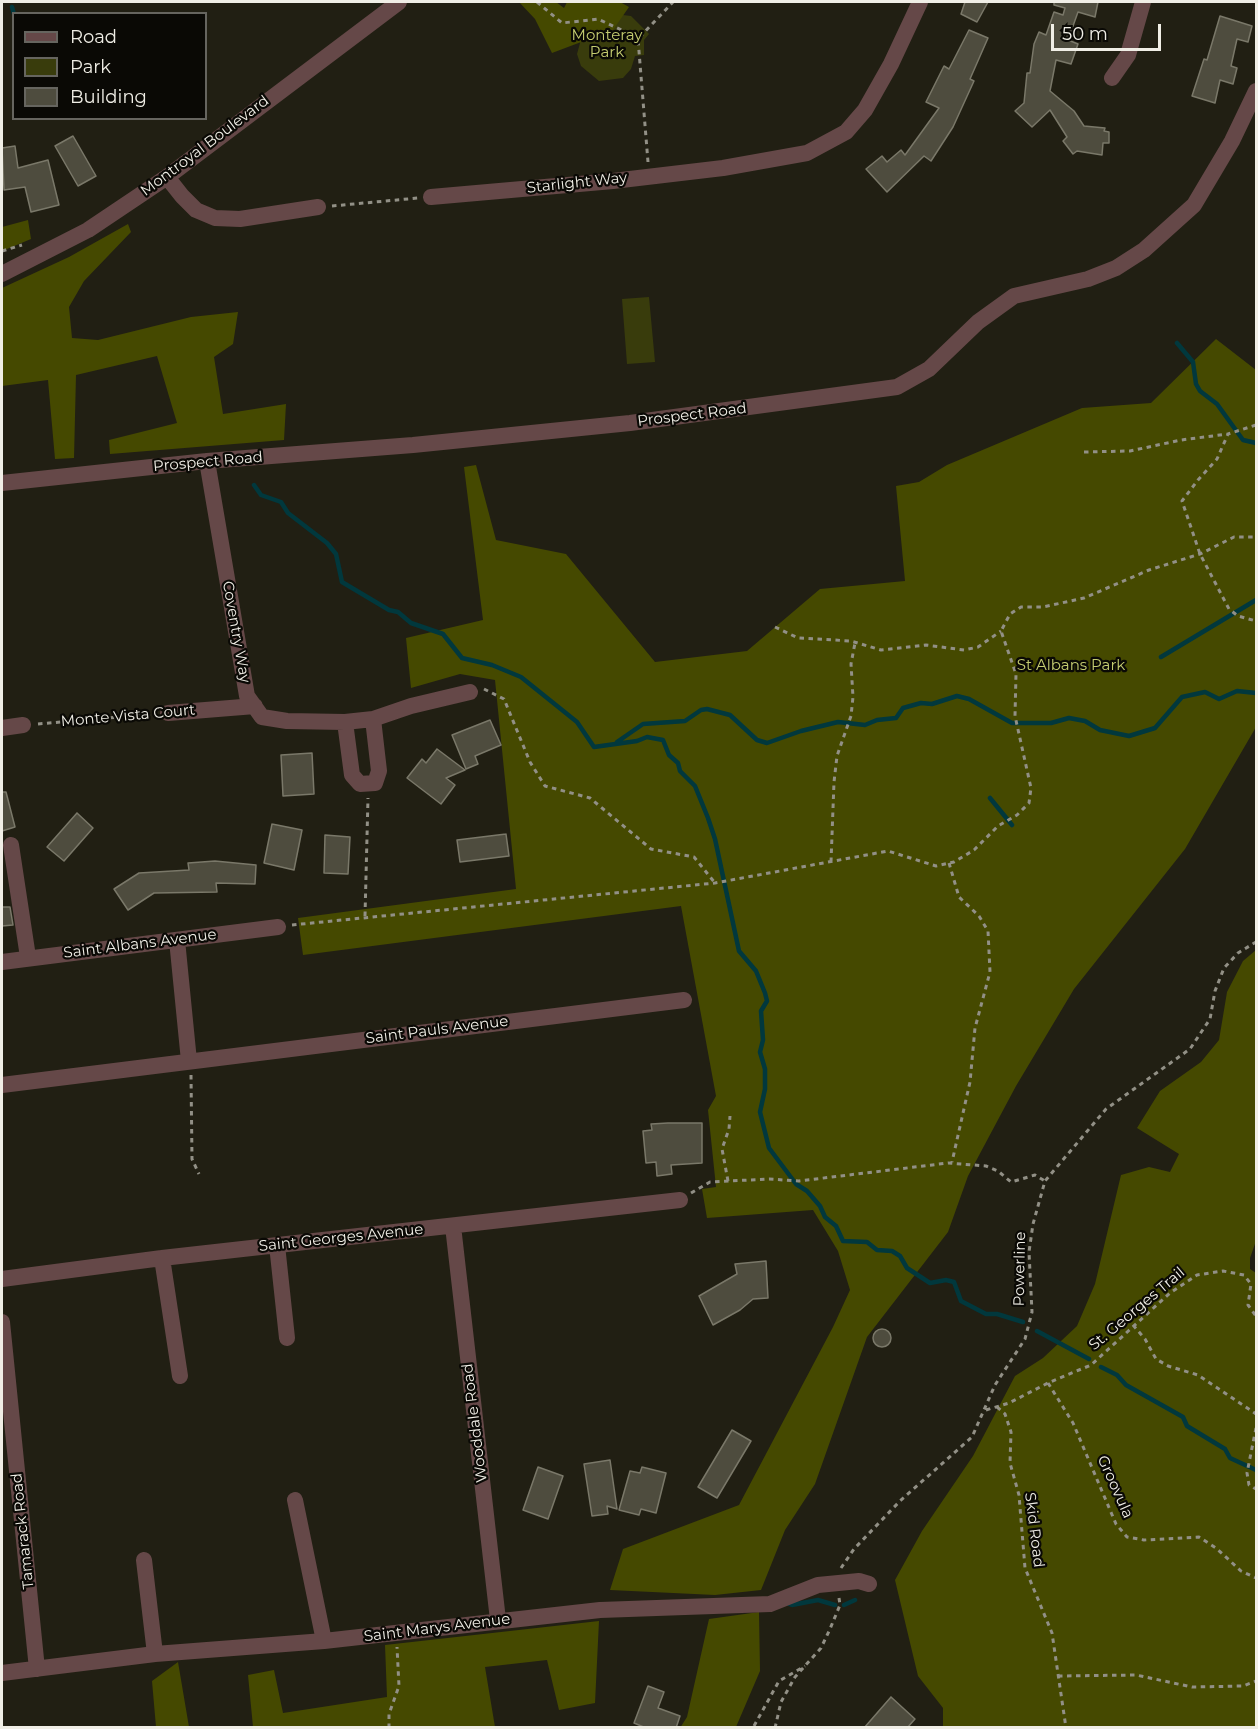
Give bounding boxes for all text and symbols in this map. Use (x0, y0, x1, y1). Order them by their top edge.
legend (12, 12, 207, 120)
scale bar (1054, 12, 1164, 50)
text: 50 m (1062, 23, 1108, 45)
text: Road (70, 26, 117, 48)
park label: Monteray Park (572, 27, 642, 62)
text: Park (70, 56, 111, 78)
text: Building (70, 86, 147, 108)
street label: Montroyal Boulevard (137, 92, 273, 200)
street label: Starlight Way (526, 169, 628, 197)
street label: Prospect Road (636, 399, 748, 431)
street label: Prospect Road (152, 448, 264, 476)
street label: Coventry Way (218, 580, 254, 684)
park label: St Albans Park (1017, 657, 1125, 675)
street label: Monte Vista Court (60, 701, 196, 731)
street label: Saint Albans Avenue (62, 926, 218, 962)
street label: Saint Pauls Avenue (365, 1012, 509, 1048)
street label: Saint Georges Avenue (258, 1220, 424, 1256)
street label: Powerline (1010, 1231, 1030, 1307)
street label: St. Georges Trail (1085, 1264, 1189, 1354)
street label: Wooddale Road (459, 1362, 491, 1484)
street label: Groovula (1093, 1453, 1137, 1521)
street label: Tamarack Road (8, 1472, 38, 1590)
street label: Skid Road (1020, 1491, 1048, 1569)
street label: Saint Marys Avenue (363, 1610, 511, 1646)

